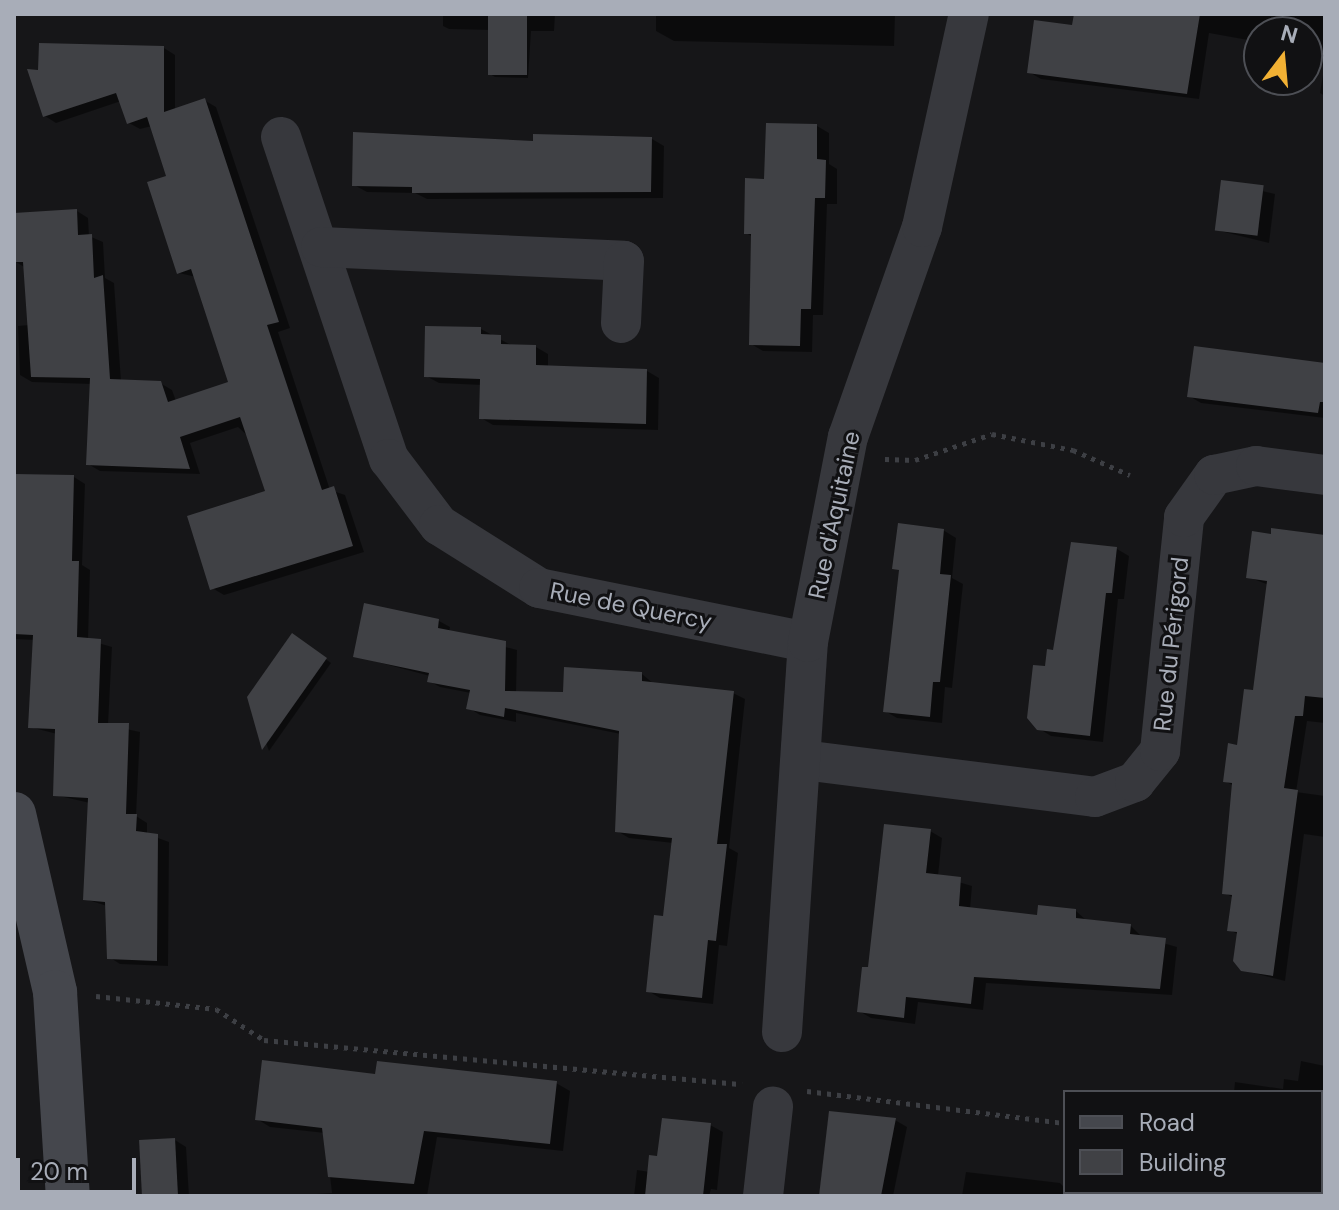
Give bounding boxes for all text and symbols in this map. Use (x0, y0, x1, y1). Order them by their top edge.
north arrow (1243, 16, 1323, 96)
text: N (1277, 18, 1301, 51)
street label: Rue d'Aquitaine (802, 428, 866, 602)
street label: Rue du Périgord (1148, 555, 1194, 733)
street label: Rue de Quercy (547, 576, 715, 636)
legend (1063, 1090, 1323, 1194)
text: Road (1139, 1107, 1195, 1138)
scale bar (20, 1142, 140, 1192)
text: Building (1139, 1147, 1226, 1178)
text: 20 m (30, 1156, 88, 1187)

